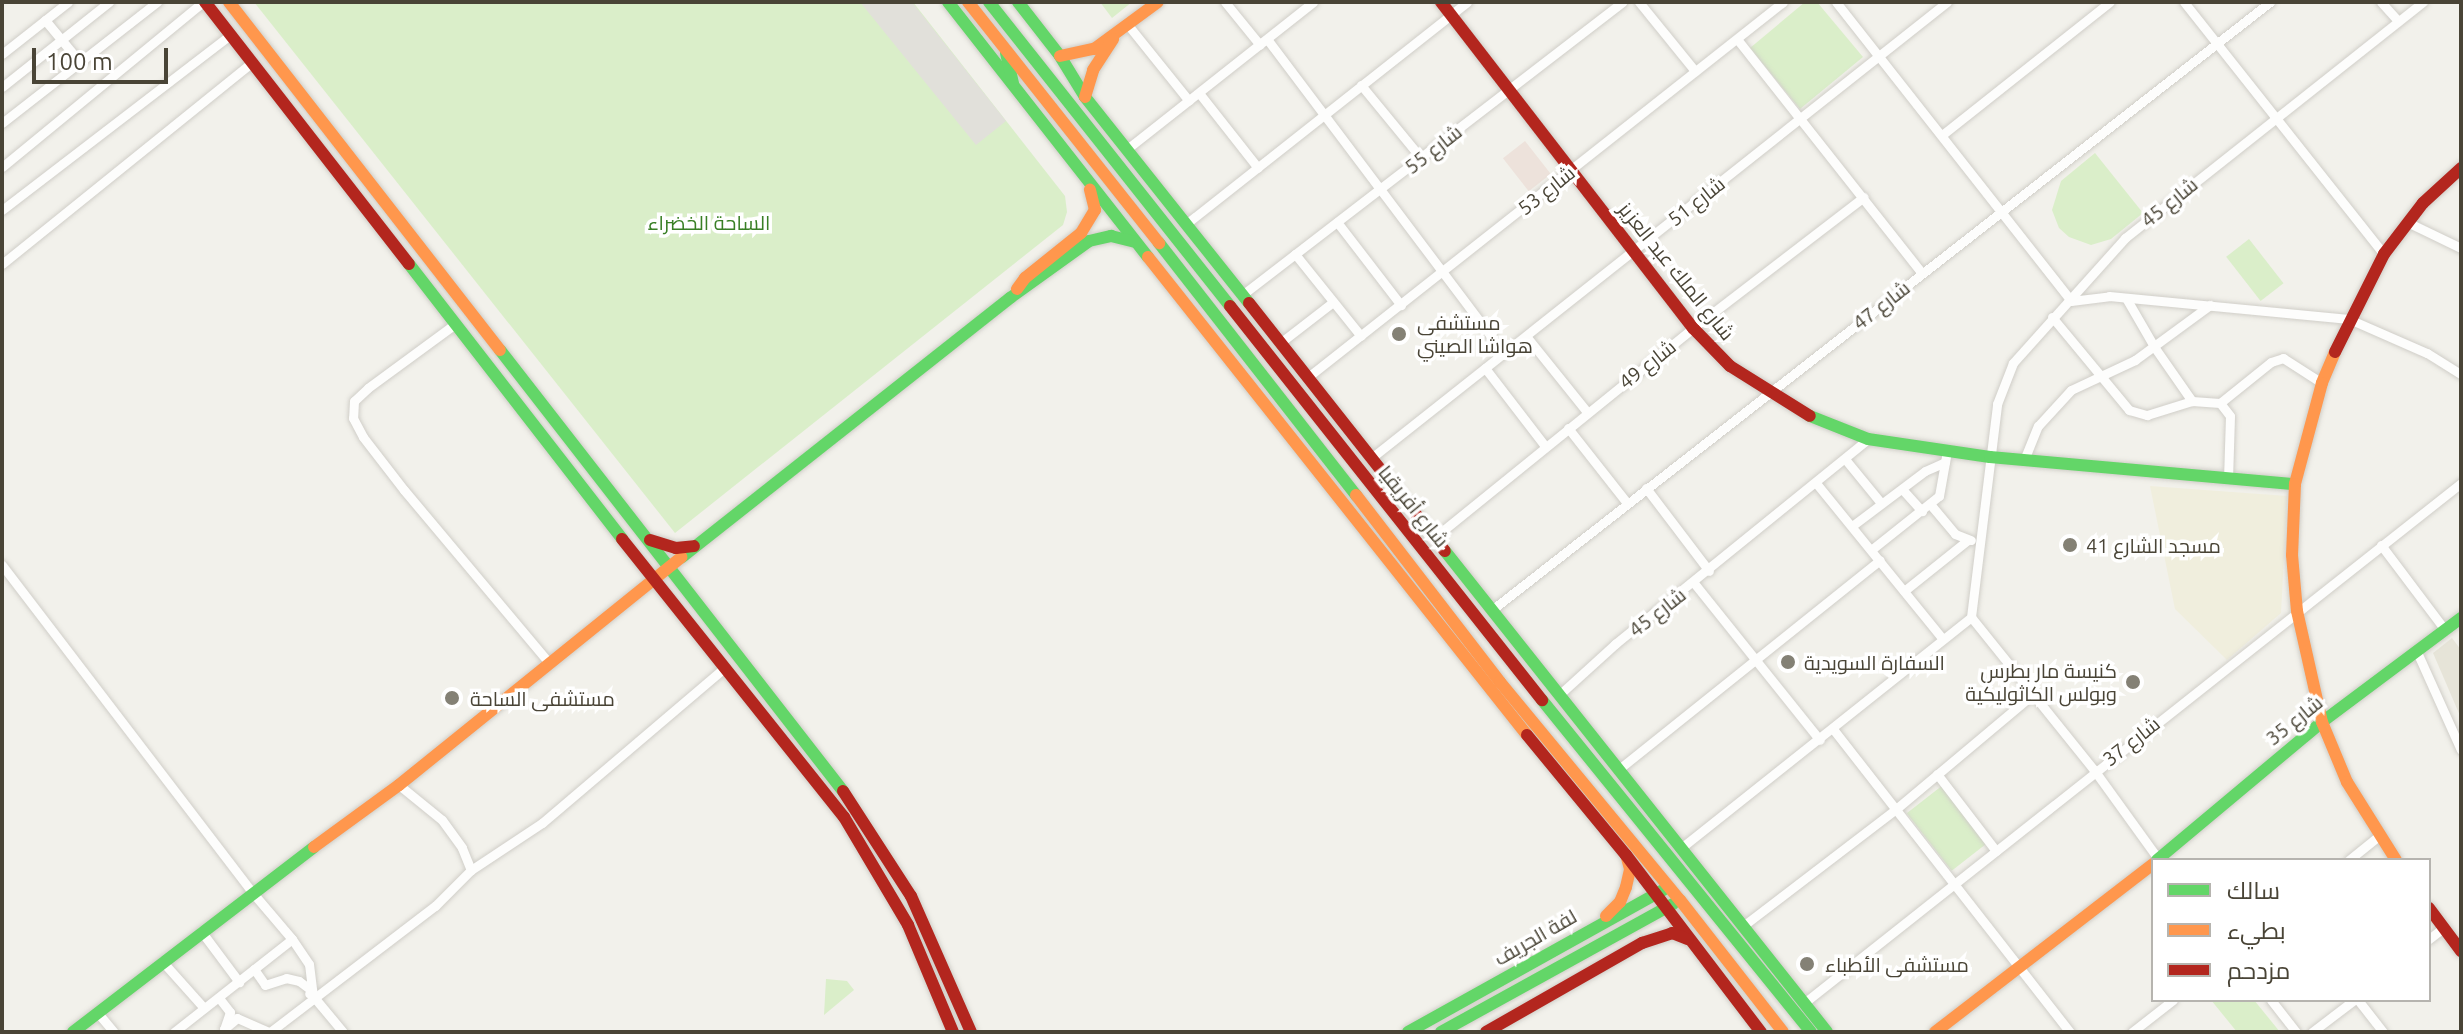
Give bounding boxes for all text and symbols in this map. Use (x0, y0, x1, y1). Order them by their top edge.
scale bar (36, 32, 172, 82)
text: 100 m (46, 48, 113, 75)
street label: شارع 55 (1400, 119, 1466, 179)
street label: شارع 53 (1513, 160, 1579, 220)
street label: شارع 51 (1663, 171, 1729, 231)
street label: شارع 45 (2136, 172, 2202, 232)
street label: شارع الملك عبد العزيز (1614, 197, 1740, 345)
park label: الساحة الخضراء (648, 210, 770, 234)
street label: شارع 47 (1848, 275, 1914, 335)
place label: مستشفى هواشا الصيني (1417, 310, 1533, 357)
marker: مستشفى هواشا الصيني (1388, 323, 1410, 345)
street label: شارع 49 (1614, 334, 1680, 394)
street label: شارع أفريقيا (1374, 460, 1454, 552)
place label: مسجد الشارع 41 (2086, 533, 2221, 557)
marker: مسجد الشارع 41 (2061, 536, 2079, 554)
street label: شارع 45 (1624, 582, 1690, 642)
place label: السفارة السويدية (1804, 650, 1945, 674)
marker: السفارة السويدية (1779, 653, 1797, 671)
place label: كنيسة مار بطرس وبولس الكاثوليكية (1965, 658, 2117, 705)
marker: كنيسة مار بطرس وبولس الكاثوليكية (2124, 673, 2142, 691)
place label: مستشفى الساحة (470, 686, 615, 710)
marker: مستشفى الساحة (441, 687, 463, 709)
street label: شارع 35 (2261, 690, 2327, 750)
street label: شارع 37 (2098, 711, 2164, 771)
legend (2151, 858, 2431, 1002)
text: سالك (2227, 877, 2280, 904)
street label: لفة الجريف (1489, 904, 1581, 970)
text: بطيء (2227, 917, 2286, 944)
place label: مستشفی الأطباء (1825, 952, 1969, 976)
marker: مستشفی الأطباء (1796, 953, 1818, 975)
text: مزدحم (2227, 957, 2290, 984)

